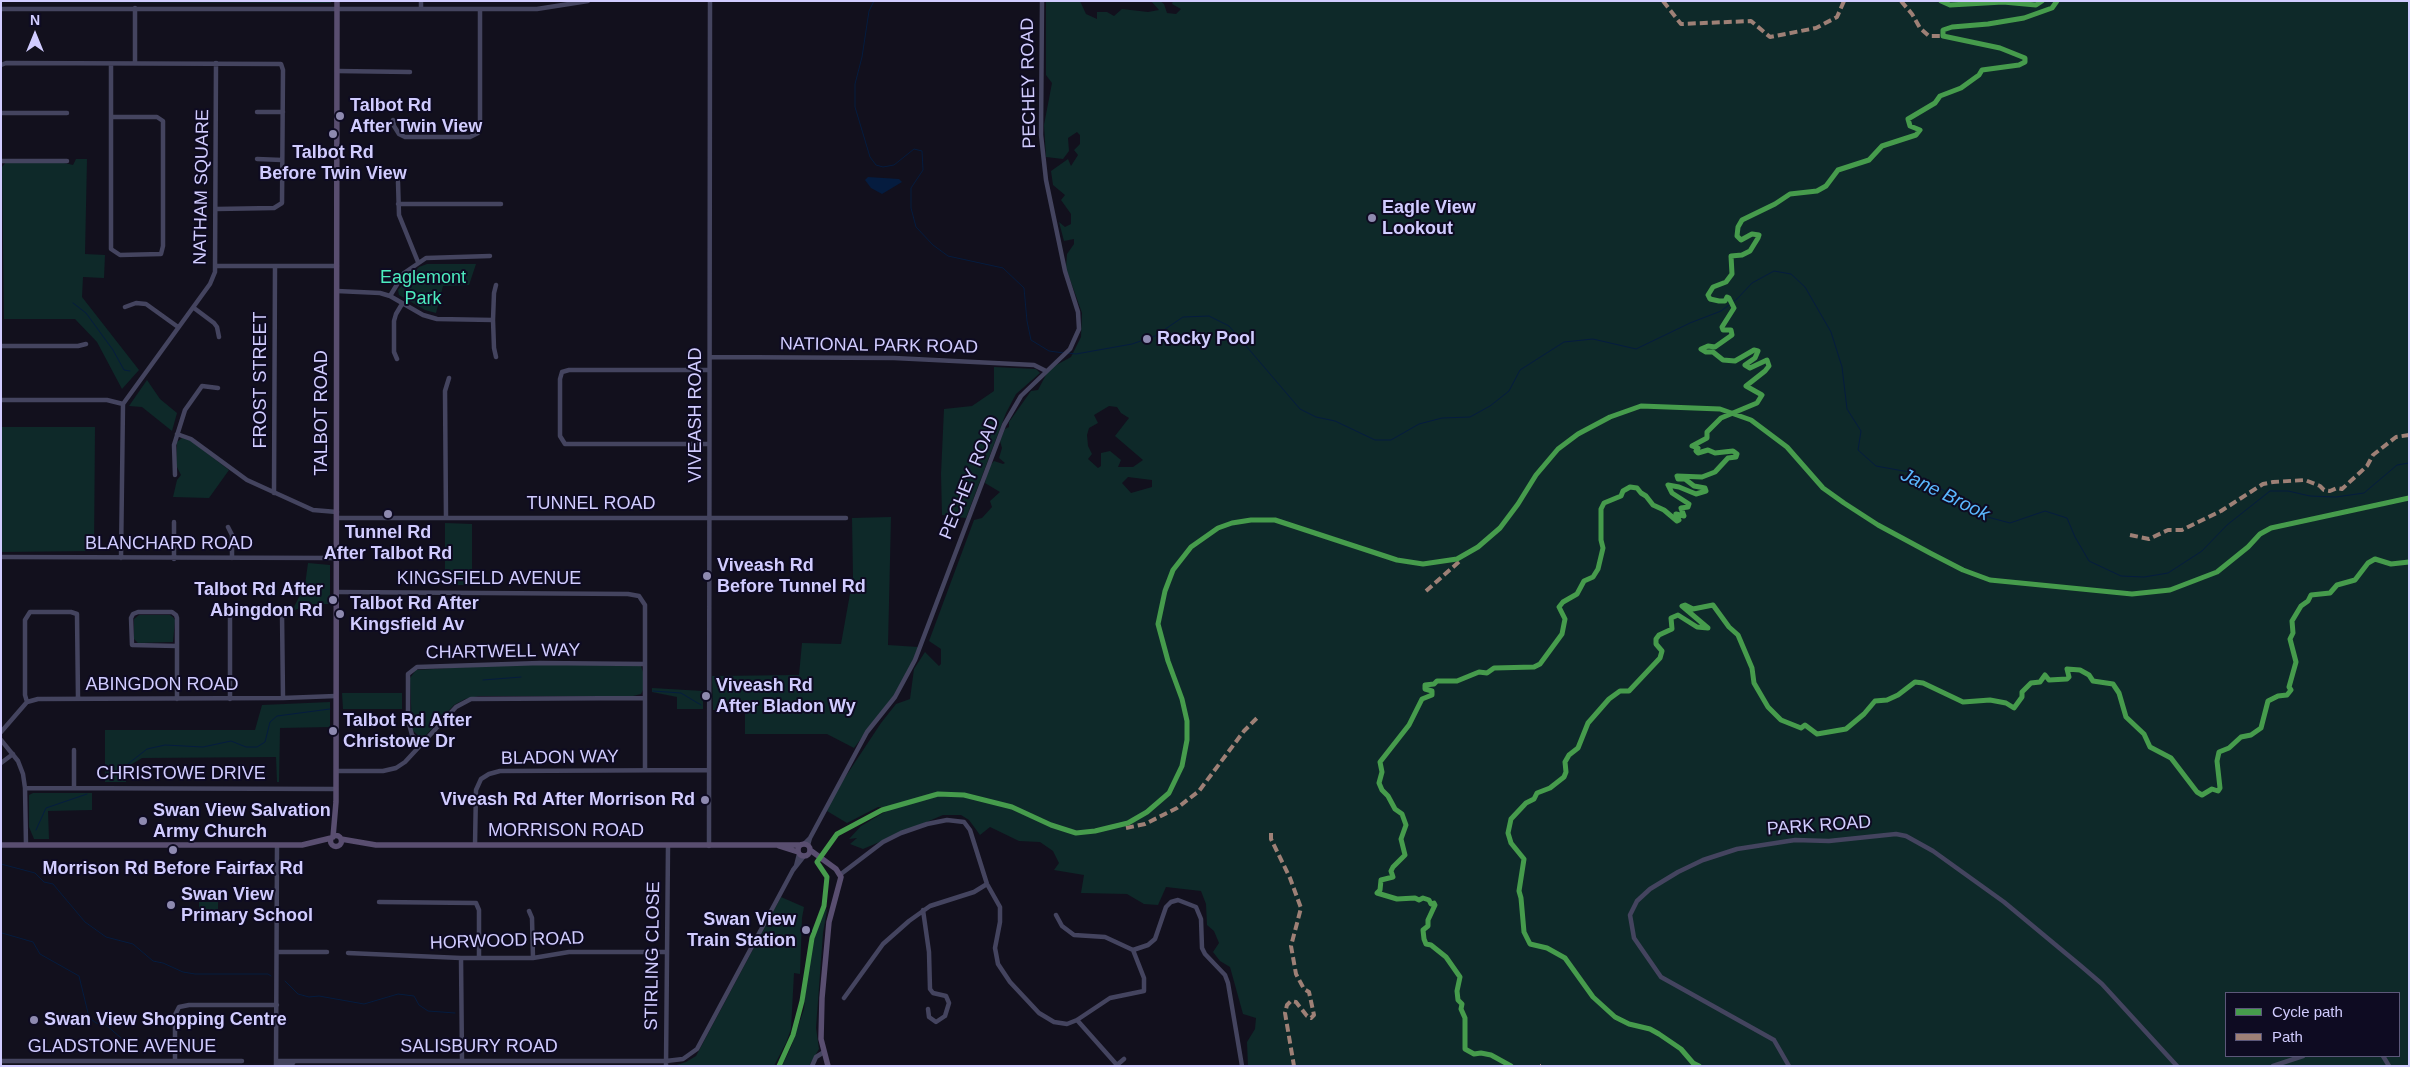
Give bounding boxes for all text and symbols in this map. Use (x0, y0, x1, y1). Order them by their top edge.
north arrow (10, 10, 60, 60)
text: N (30, 12, 40, 28)
street label: PECHEY ROAD (1017, 17, 1041, 149)
place label: Talbot Rd After Twin View (350, 95, 482, 138)
street label: NATHAM SQUARE (190, 109, 214, 265)
marker: Talbot Rd After Twin View (334, 110, 346, 122)
marker: Talbot Rd Before Twin View (327, 128, 339, 140)
place label: Talbot Rd Before Twin View (259, 142, 407, 184)
place label: Eagle View Lookout (1382, 197, 1476, 240)
marker: Eagle View Lookout (1366, 212, 1378, 224)
park label: Eaglemont Park (380, 267, 466, 310)
street label: FROST STREET (250, 311, 272, 449)
place label: Rocky Pool (1157, 328, 1255, 350)
street label: NATIONAL PARK ROAD (780, 333, 978, 359)
marker: Rocky Pool (1141, 333, 1153, 345)
street label: VIVEASH ROAD (685, 347, 707, 483)
street label: TALBOT ROAD (311, 350, 333, 476)
street label: PECHEY ROAD (935, 413, 1005, 543)
water label: Jane Brook (1897, 464, 1993, 526)
street label: TUNNEL ROAD (526, 493, 656, 515)
marker: Tunnel Rd After Talbot Rd (382, 508, 394, 520)
place label: Tunnel Rd After Talbot Rd (324, 522, 452, 564)
street label: BLANCHARD ROAD (85, 533, 253, 555)
place label: Viveash Rd Before Tunnel Rd (717, 555, 866, 598)
street label: KINGSFIELD AVENUE (397, 568, 581, 590)
marker: Viveash Rd Before Tunnel Rd (701, 570, 713, 582)
place label: Talbot Rd After Abingdon Rd (194, 579, 323, 622)
place label: Talbot Rd After Kingsfield Av (350, 593, 479, 636)
marker: Talbot Rd After Abingdon Rd (327, 594, 339, 606)
marker: Talbot Rd After Kingsfield Av (334, 608, 346, 620)
street label: CHARTWELL WAY (425, 640, 581, 664)
street label: ABINGDON ROAD (85, 674, 239, 696)
place label: Viveash Rd After Bladon Wy (716, 675, 856, 718)
marker: Viveash Rd After Bladon Wy (700, 690, 712, 702)
place label: Talbot Rd After Christowe Dr (343, 710, 472, 752)
marker: Talbot Rd After Christowe Dr (327, 725, 339, 737)
street label: BLADON WAY (501, 746, 619, 770)
street label: CHRISTOWE DRIVE (96, 763, 266, 785)
place label: Viveash Rd After Morrison Rd (440, 789, 695, 811)
marker: Viveash Rd After Morrison Rd (699, 794, 711, 806)
place label: Swan View Salvation Army Church (153, 800, 331, 842)
street label: PARK ROAD (1766, 812, 1872, 840)
marker: Swan View Salvation Army Church (137, 815, 149, 827)
street label: MORRISON ROAD (488, 820, 644, 842)
marker: Morrison Rd Before Fairfax Rd (167, 844, 179, 856)
place label: Morrison Rd Before Fairfax Rd (42, 858, 304, 880)
street label: STIRLING CLOSE (641, 881, 665, 1031)
place label: Swan View Primary School (181, 884, 313, 926)
marker: Swan View Primary School (165, 899, 177, 911)
place label: Swan View Train Station (687, 909, 796, 952)
marker: Swan View Train Station (800, 924, 812, 936)
street label: HORWOOD ROAD (429, 928, 585, 954)
legend (2225, 992, 2400, 1057)
text: Cycle path (2272, 1003, 2343, 1020)
place label: Swan View Shopping Centre (44, 1009, 287, 1031)
marker: Swan View Shopping Centre (28, 1014, 40, 1026)
text: Path (2272, 1028, 2303, 1045)
street label: GLADSTONE AVENUE (28, 1036, 216, 1058)
street label: SALISBURY ROAD (400, 1036, 558, 1058)

